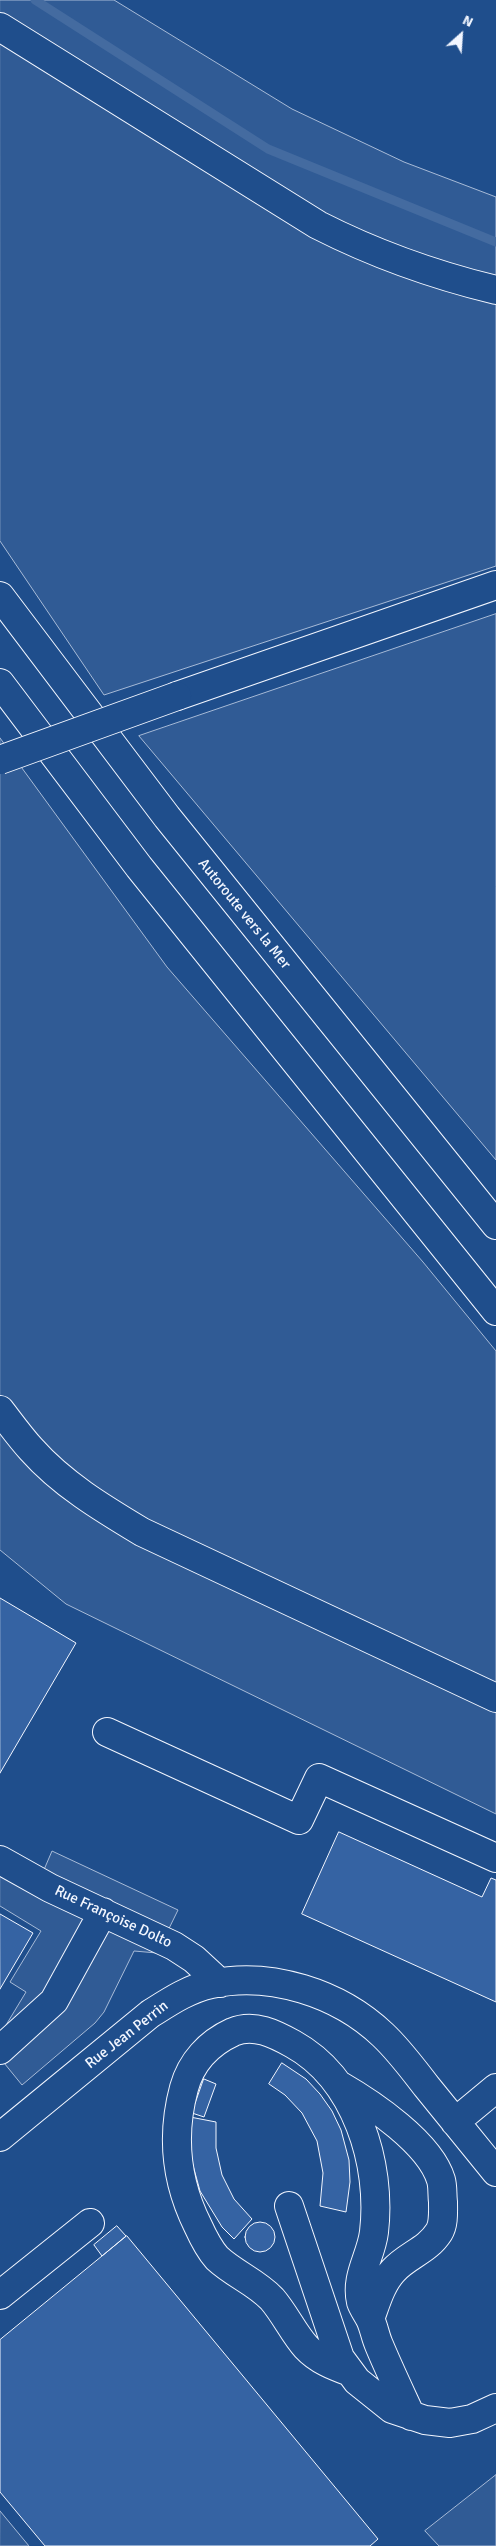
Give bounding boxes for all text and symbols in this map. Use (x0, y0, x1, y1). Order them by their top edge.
north arrow (436, 10, 486, 60)
text: N (460, 11, 476, 31)
street label: Autoroute vers la Mer (194, 855, 294, 973)
street label: Rue Françoise Dolto (52, 1882, 174, 1952)
street label: Rue Jean Perrin (82, 1997, 172, 2073)

